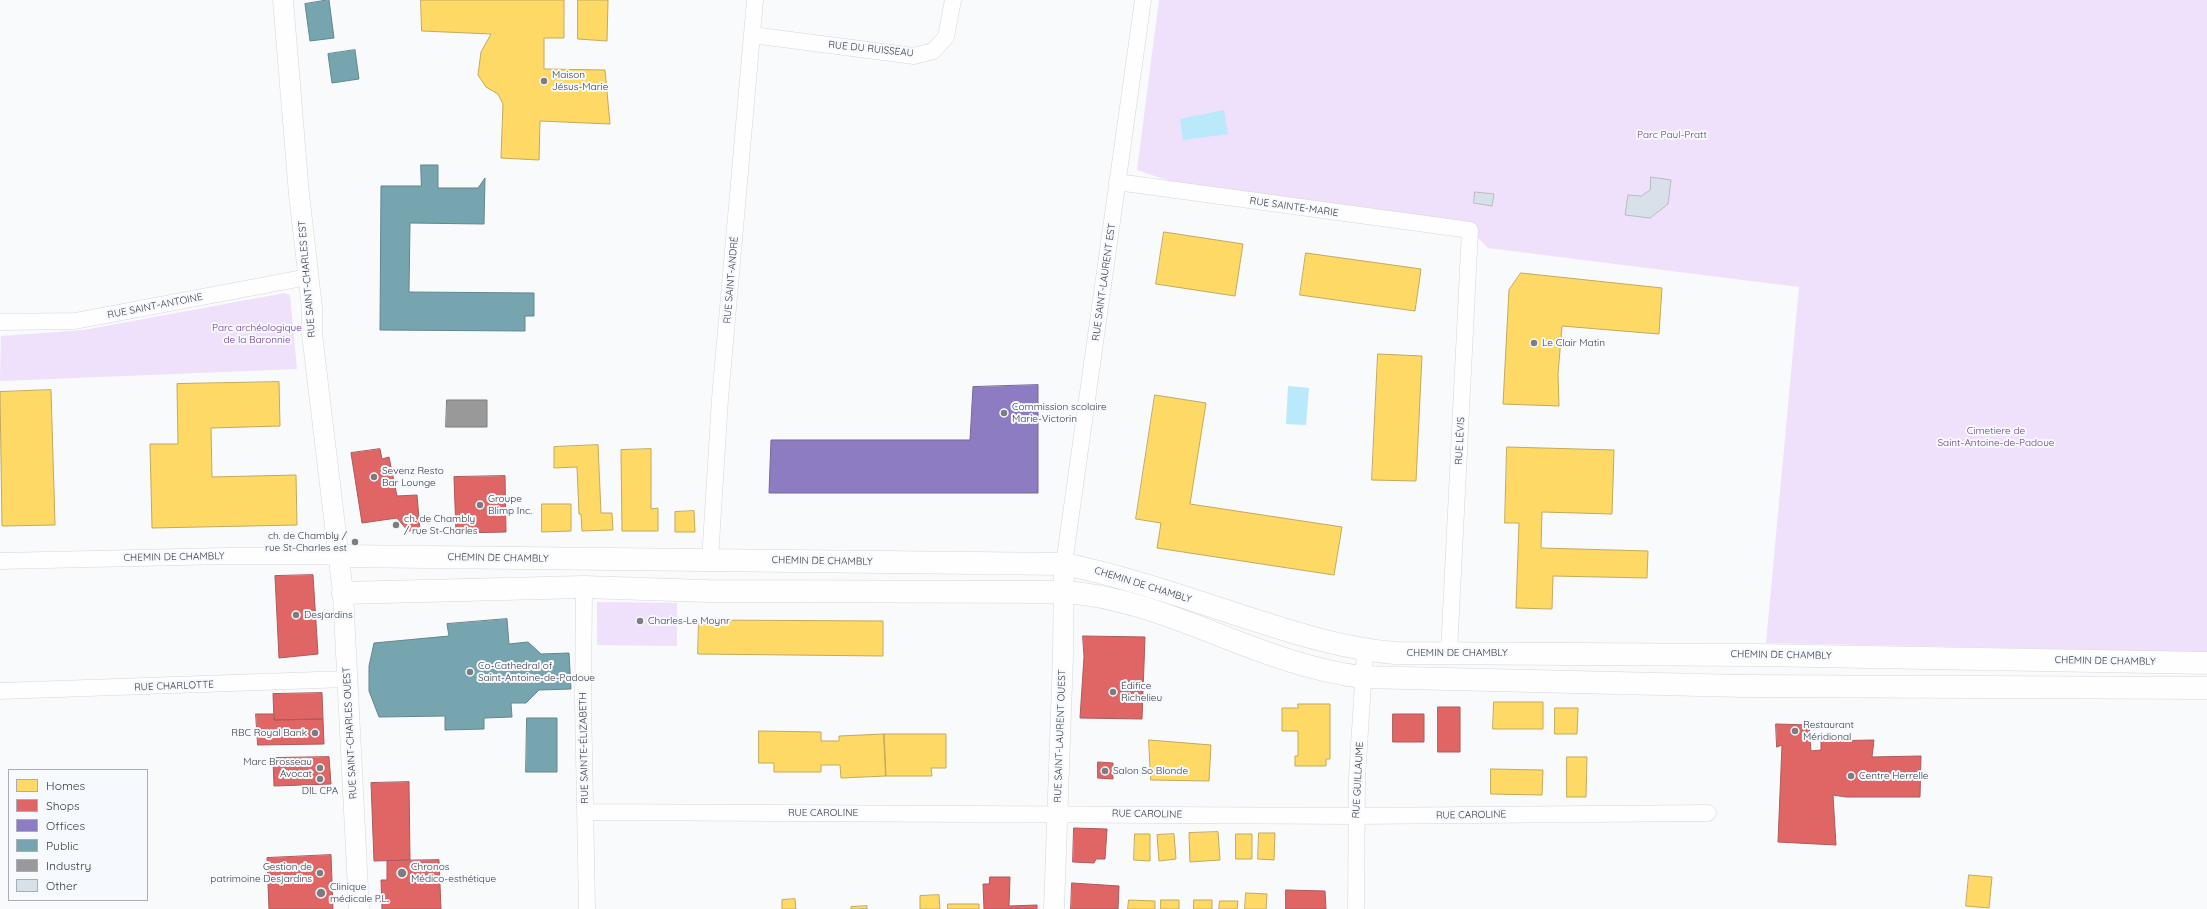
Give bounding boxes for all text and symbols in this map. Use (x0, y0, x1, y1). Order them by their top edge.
street label: RUE DU RUISSEAU (828, 39, 914, 59)
place label: Maison Jésus-Marie (552, 69, 608, 92)
marker: Maison Jésus-Marie (539, 76, 549, 86)
park label: Parc Paul-Pratt (1637, 129, 1707, 141)
street label: RUE SAINTE-MARIE (1249, 195, 1339, 219)
street label: RUE SAINT-CHARLES EST (296, 220, 318, 338)
street label: RUE SAINT-LAURENT EST (1090, 222, 1118, 342)
street label: RUE SAINT-ANDRÉ (721, 236, 741, 324)
street label: RUE SAINT-ANTOINE (106, 291, 204, 321)
park label: Parc archéologique de la Baronnie (212, 322, 302, 346)
place label: Le Clair Matin (1542, 337, 1605, 349)
marker: Le Clair Matin (1529, 338, 1539, 348)
place label: Commission scolaire Marie-Victorin (1012, 401, 1107, 424)
marker: Commission scolaire Marie-Victorin (999, 408, 1009, 418)
street label: RUE LÉVIS (1453, 417, 1467, 465)
park label: Cimetiere de Saint-Antoine-de-Padoue (1937, 425, 2055, 448)
place label: Sevenz Resto Bar Lounge (382, 465, 444, 488)
marker: Sevenz Resto Bar Lounge (369, 472, 379, 482)
place label: Groupe Blimp Inc. (488, 493, 532, 516)
marker: Groupe Blimp Inc. (475, 500, 485, 510)
place label: ch. de Chambly / rue St-Charles (404, 513, 477, 536)
marker: ch. de Chambly / rue St-Charles (391, 520, 401, 530)
place label: ch. de Chambly / rue St-Charles est (265, 530, 347, 554)
marker: ch. de Chambly / rue St-Charles est (350, 537, 360, 547)
street label: CHEMIN DE CHAMBLY (123, 550, 225, 564)
street label: CHEMIN DE CHAMBLY (447, 551, 549, 565)
street label: CHEMIN DE CHAMBLY (771, 554, 873, 568)
street label: CHEMIN DE CHAMBLY (1093, 564, 1193, 606)
place label: Desjardins (304, 609, 353, 621)
marker: Desjardins (291, 610, 301, 620)
place label: Charles-Le Moynr (648, 615, 730, 627)
marker: Charles-Le Moynr (635, 616, 645, 626)
street label: CHEMIN DE CHAMBLY (1406, 647, 1508, 659)
street label: CHEMIN DE CHAMBLY (1730, 648, 1832, 662)
street label: CHEMIN DE CHAMBLY (2054, 654, 2156, 668)
place label: Co-Cathedral of Saint-Antoine-de-Padoue (478, 660, 595, 684)
street label: RUE SAINT-CHARLES OUEST (341, 667, 359, 799)
marker: Co-Cathedral of Saint-Antoine-de-Padoue (465, 667, 475, 677)
street label: RUE SAINT-LAURENT OUEST (1052, 669, 1068, 803)
street label: RUE CHARLOTTE (134, 679, 214, 693)
place label: Édifice Richelieu (1121, 680, 1162, 704)
marker: Édifice Richelieu (1108, 687, 1118, 697)
street label: RUE SAINTE-ÉLIZABETH (577, 692, 591, 804)
place label: Restaurant Méridional (1803, 719, 1854, 742)
marker: Restaurant Méridional (1790, 726, 1800, 736)
place label: RBC Royal Bank (231, 727, 307, 739)
marker: RBC Royal Bank (310, 728, 320, 738)
street label: RUE GUILLAUME (1350, 741, 1366, 819)
place label: Marc Brosseau Avocat (243, 756, 312, 780)
marker: Marc Brosseau Avocat (315, 763, 325, 773)
place label: Salon So Blonde (1113, 765, 1188, 777)
marker: Salon So Blonde (1100, 766, 1110, 776)
legend (8, 769, 148, 901)
place label: Centre Herrelle (1859, 770, 1928, 782)
marker: Centre Herrelle (1846, 771, 1856, 781)
marker: DIL CPA (315, 774, 325, 784)
text: Homes (46, 778, 85, 793)
place label: DIL CPA (302, 785, 338, 797)
text: Shops (46, 798, 80, 813)
street label: RUE CAROLINE (788, 807, 858, 819)
street label: RUE CAROLINE (1112, 807, 1182, 821)
street label: RUE CAROLINE (1436, 808, 1506, 822)
text: Offices (46, 818, 85, 833)
text: Public (46, 838, 79, 853)
text: Industry (46, 858, 91, 873)
place label: Gestion de patrimoine Desjardins (210, 861, 312, 884)
place label: Chronos Médico-esthétique (411, 861, 496, 884)
marker: Chronos Médico-esthétique (396, 867, 408, 879)
marker: Gestion de patrimoine Desjardins (315, 868, 325, 878)
text: Other (46, 878, 77, 893)
place label: Clinique médicale P.L. (330, 881, 389, 904)
marker: Clinique médicale P.L. (315, 887, 327, 899)

